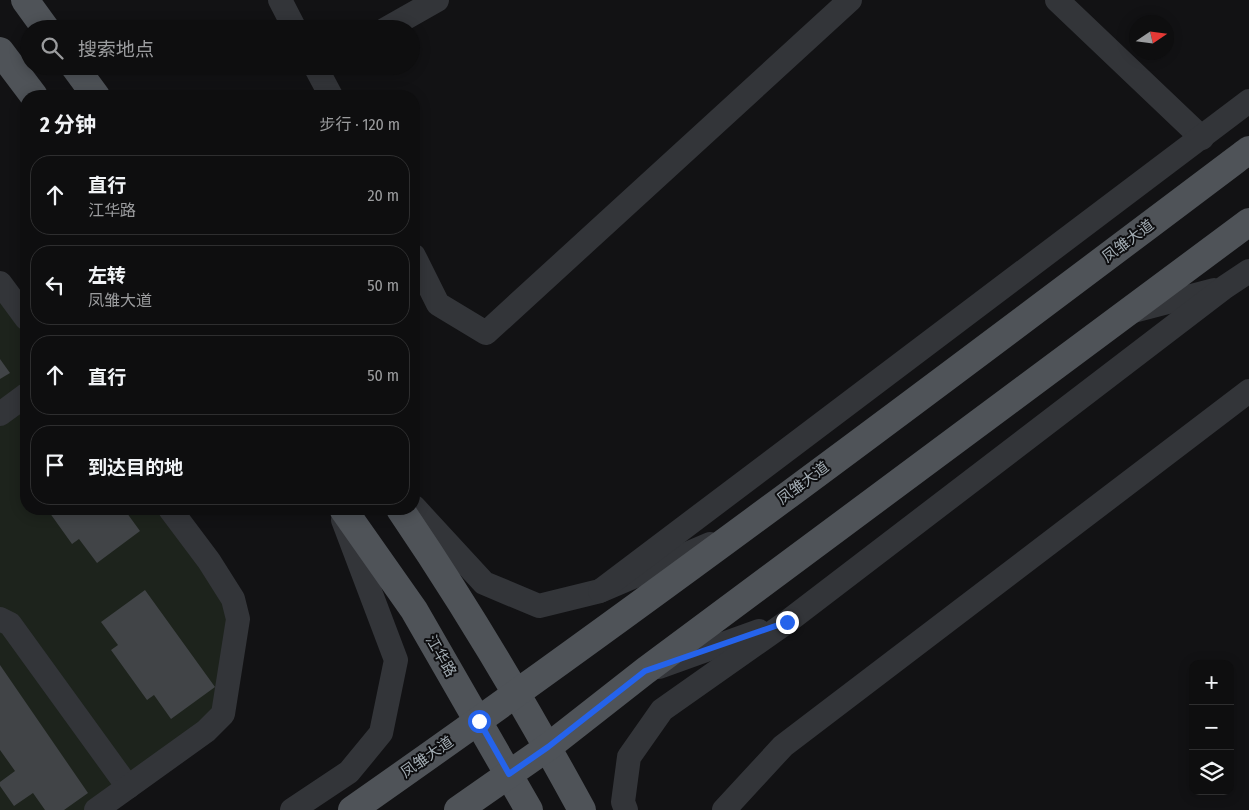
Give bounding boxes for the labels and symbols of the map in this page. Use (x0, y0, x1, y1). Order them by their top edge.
north arrow (1129, 15, 1174, 60)
street label: 凤雏大道 (1099, 216, 1157, 266)
street label: 凤雏大道 (774, 458, 832, 508)
route end (776, 611, 799, 634)
street label: 江华路 (422, 632, 460, 680)
route start (468, 710, 491, 733)
street label: 凤雏大道 (397, 732, 457, 782)

